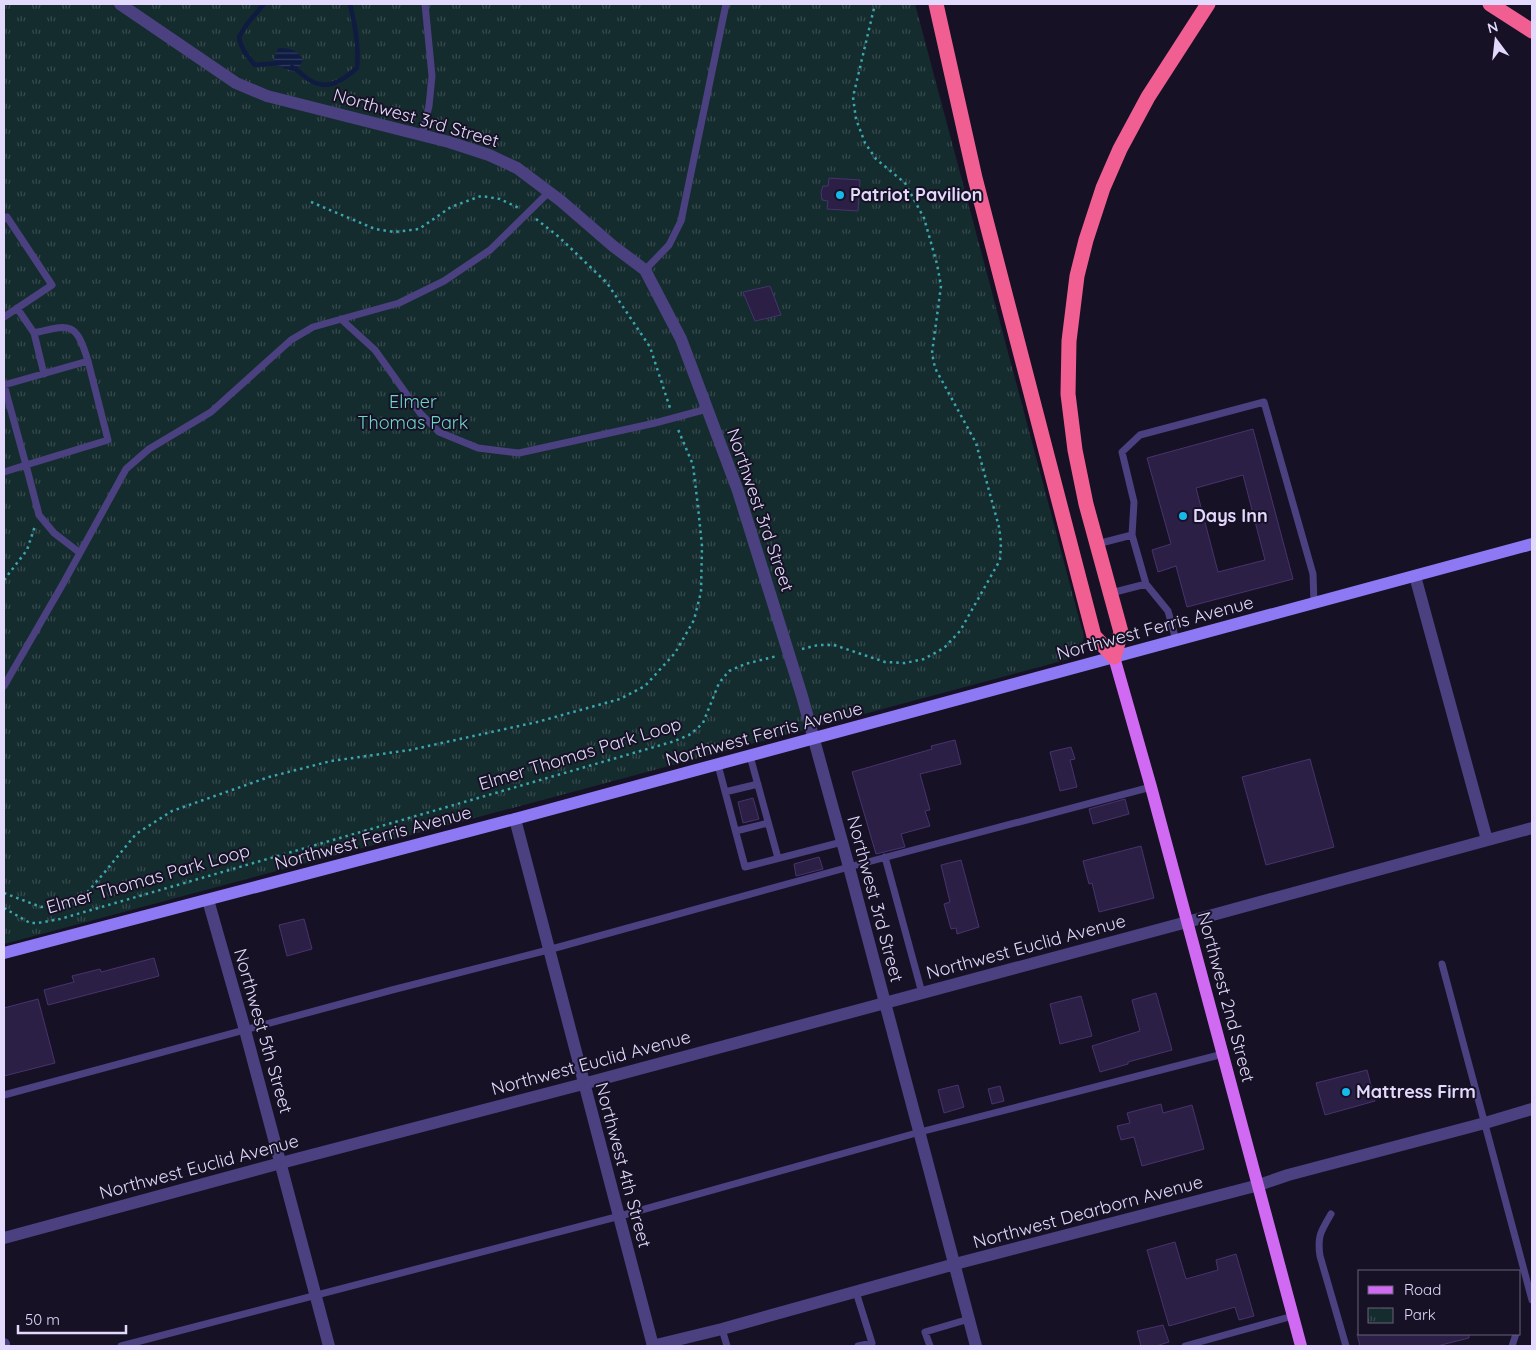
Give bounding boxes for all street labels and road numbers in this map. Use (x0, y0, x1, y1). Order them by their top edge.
street label: Northwest 3rd Street (331, 83, 502, 152)
street label: Northwest 3rd Street (722, 425, 799, 595)
street label: Northwest Ferris Avenue (1054, 590, 1256, 665)
street label: Northwest Ferris Avenue (663, 696, 865, 771)
street label: Elmer Thomas Park Loop (476, 712, 684, 795)
street label: Northwest Ferris Avenue (272, 800, 474, 875)
street label: Northwest 3rd Street (842, 813, 909, 985)
street label: Elmer Thomas Park Loop (43, 838, 252, 919)
street label: Northwest Euclid Avenue (924, 909, 1128, 984)
street label: Northwest 2nd Street (1193, 909, 1260, 1085)
street label: Northwest 5th Street (229, 946, 298, 1116)
street label: Northwest Euclid Avenue (489, 1025, 693, 1100)
street label: Northwest 4th Street (590, 1080, 657, 1250)
street label: Northwest Euclid Avenue (97, 1129, 301, 1204)
street label: Northwest Dearborn Avenue (970, 1170, 1205, 1253)

